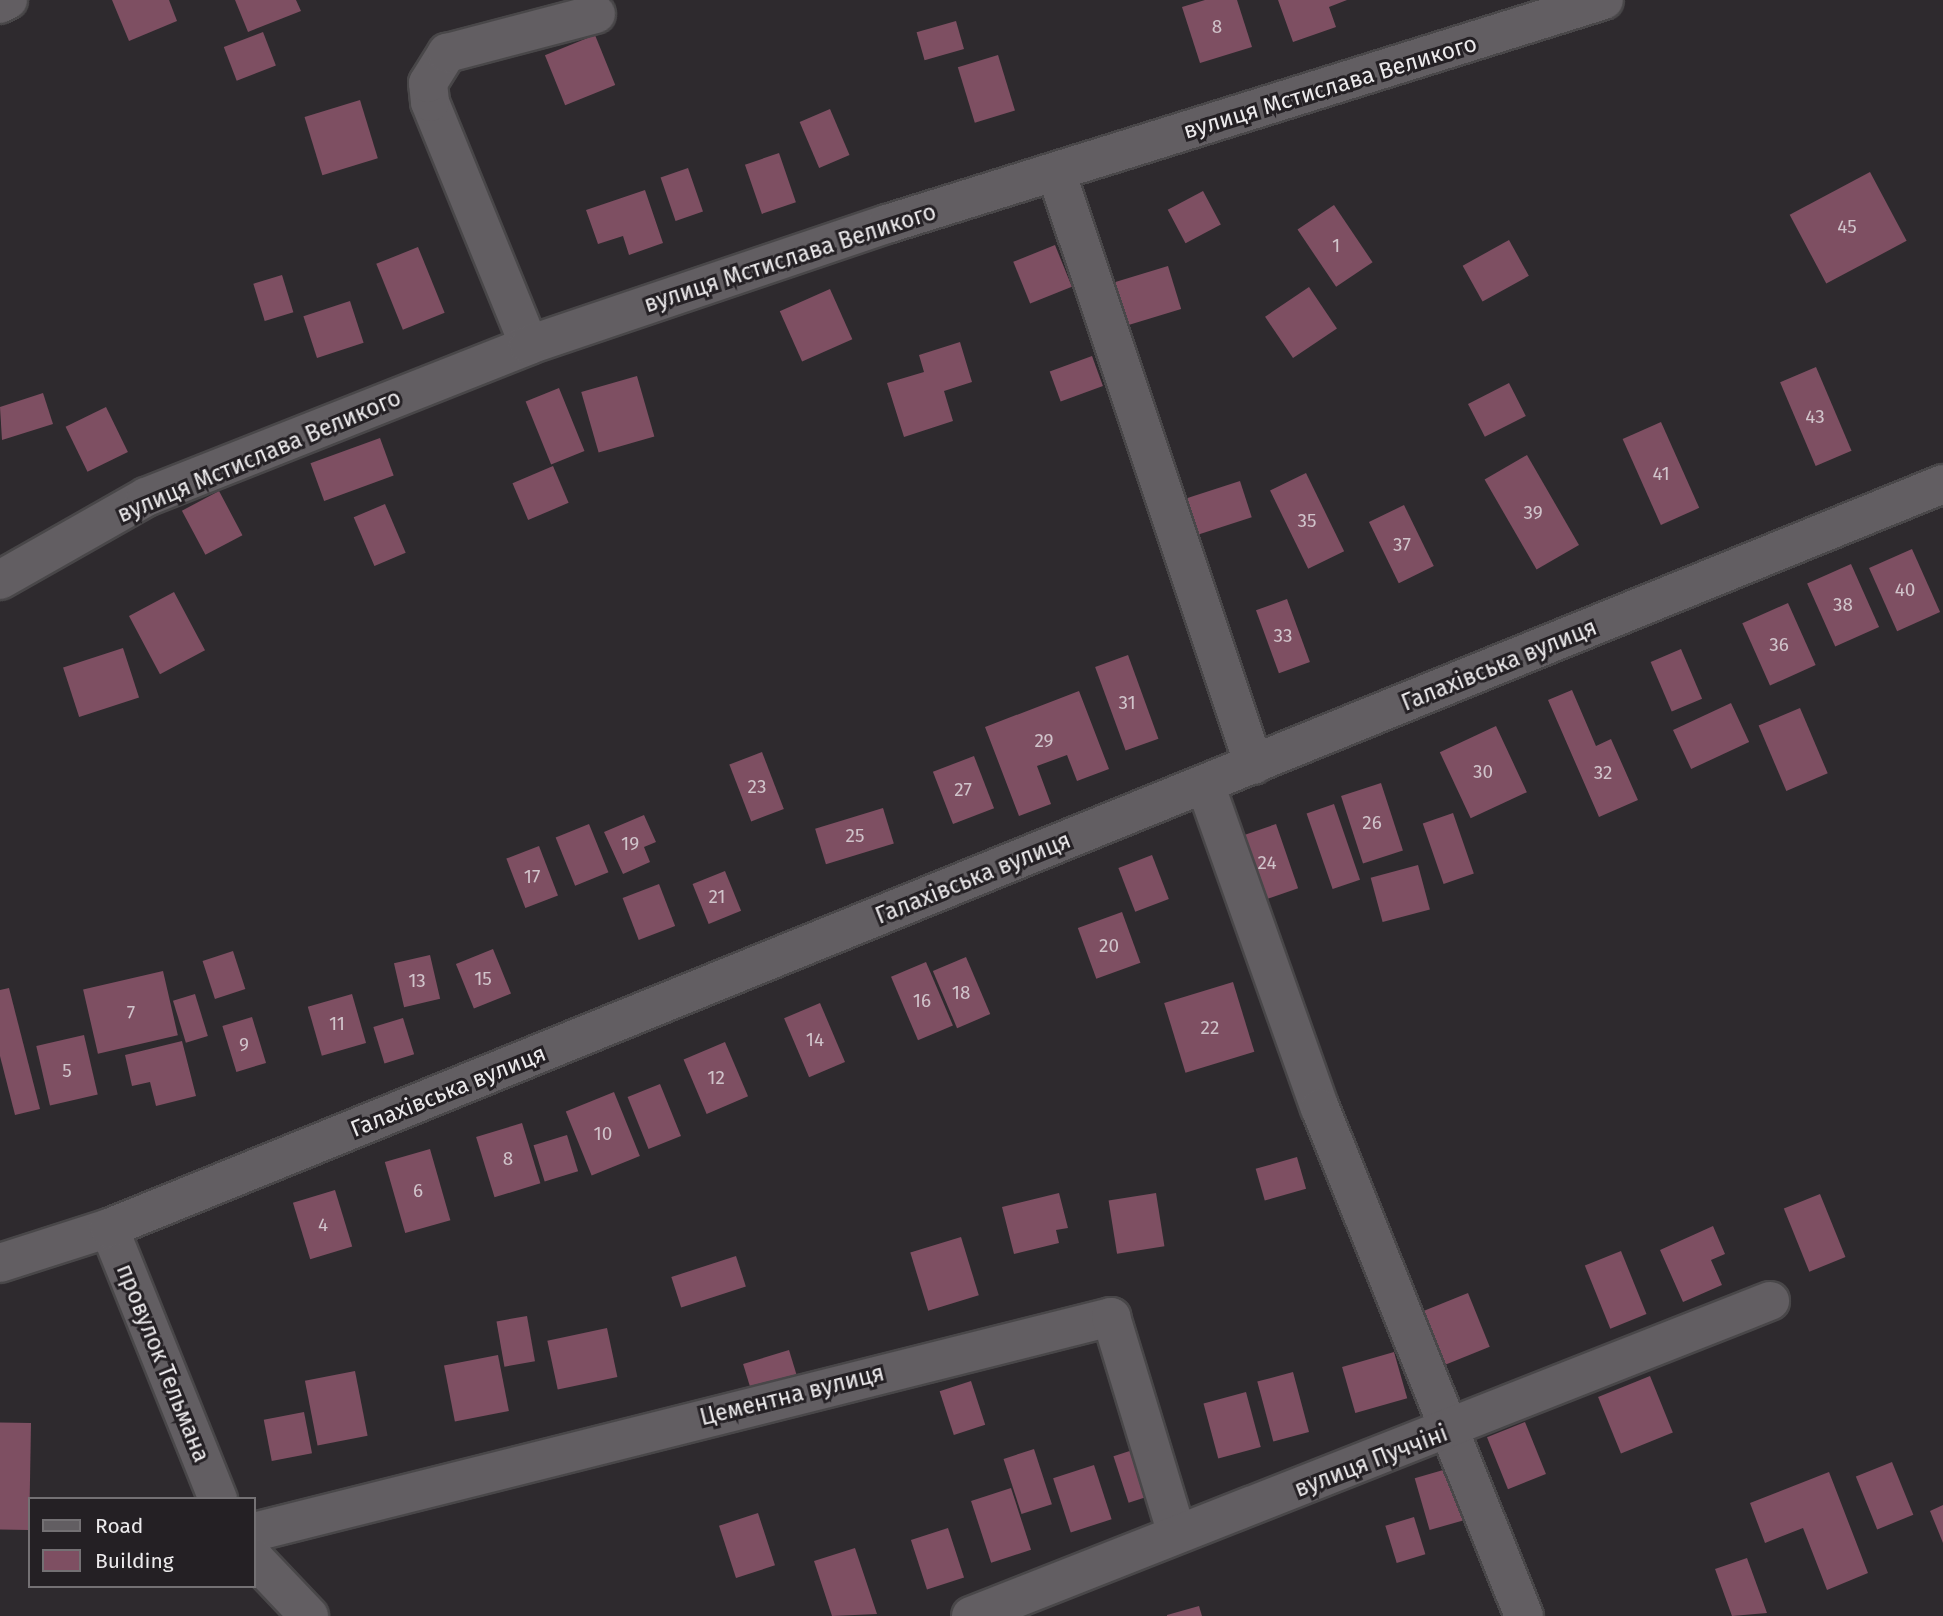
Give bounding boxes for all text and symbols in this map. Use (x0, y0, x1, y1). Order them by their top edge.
house number: 8 (1212, 16, 1222, 38)
street label: вулиця Мстислава Великого (1180, 29, 1480, 145)
street label: вулиця Мстислава Великого (641, 198, 939, 318)
house number: 45 (1837, 216, 1857, 238)
house number: 1 (1332, 235, 1340, 257)
street label: вулиця Мстислава Великого (113, 384, 405, 528)
house number: 43 (1805, 406, 1825, 428)
house number: 41 (1652, 463, 1670, 485)
house number: 39 (1523, 502, 1543, 524)
house number: 35 (1298, 510, 1316, 532)
house number: 37 (1393, 534, 1411, 556)
house number: 40 (1895, 579, 1915, 601)
house number: 38 (1833, 594, 1853, 616)
street label: Галахівська вулиця (1397, 613, 1601, 717)
house number: 33 (1274, 625, 1292, 647)
house number: 36 (1769, 634, 1789, 656)
house number: 31 (1118, 692, 1136, 714)
house number: 29 (1034, 730, 1054, 752)
house number: 30 (1473, 761, 1493, 783)
house number: 32 (1594, 762, 1612, 784)
house number: 23 (748, 776, 766, 798)
house number: 27 (954, 779, 972, 801)
house number: 26 (1362, 812, 1382, 834)
house number: 25 (846, 825, 864, 847)
street label: Галахівська вулиця (871, 826, 1075, 930)
house number: 19 (621, 833, 639, 855)
house number: 24 (1258, 852, 1276, 874)
house number: 17 (524, 866, 540, 888)
house number: 21 (708, 886, 726, 908)
house number: 20 (1099, 935, 1119, 957)
house number: 15 (474, 968, 492, 990)
house number: 13 (408, 970, 426, 992)
house number: 18 (952, 982, 970, 1004)
house number: 16 (913, 990, 931, 1012)
house number: 7 (127, 1002, 135, 1024)
house number: 11 (329, 1013, 345, 1035)
house number: 22 (1201, 1017, 1219, 1039)
house number: 14 (806, 1029, 824, 1051)
house number: 9 (239, 1034, 249, 1056)
street label: Галахівська вулиця (346, 1039, 550, 1143)
house number: 5 (62, 1060, 72, 1082)
house number: 12 (707, 1067, 725, 1089)
house number: 10 (594, 1123, 612, 1145)
house number: 8 (503, 1148, 513, 1170)
house number: 6 (413, 1180, 423, 1202)
house number: 4 (318, 1214, 328, 1236)
street label: провулок Тельмана (111, 1260, 215, 1466)
street label: Цементна вулиця (697, 1359, 887, 1431)
street label: вулиця Пуччіні (1291, 1419, 1451, 1503)
legend (28, 1497, 256, 1588)
text: Road (95, 1513, 143, 1539)
text: Building (95, 1548, 174, 1574)

